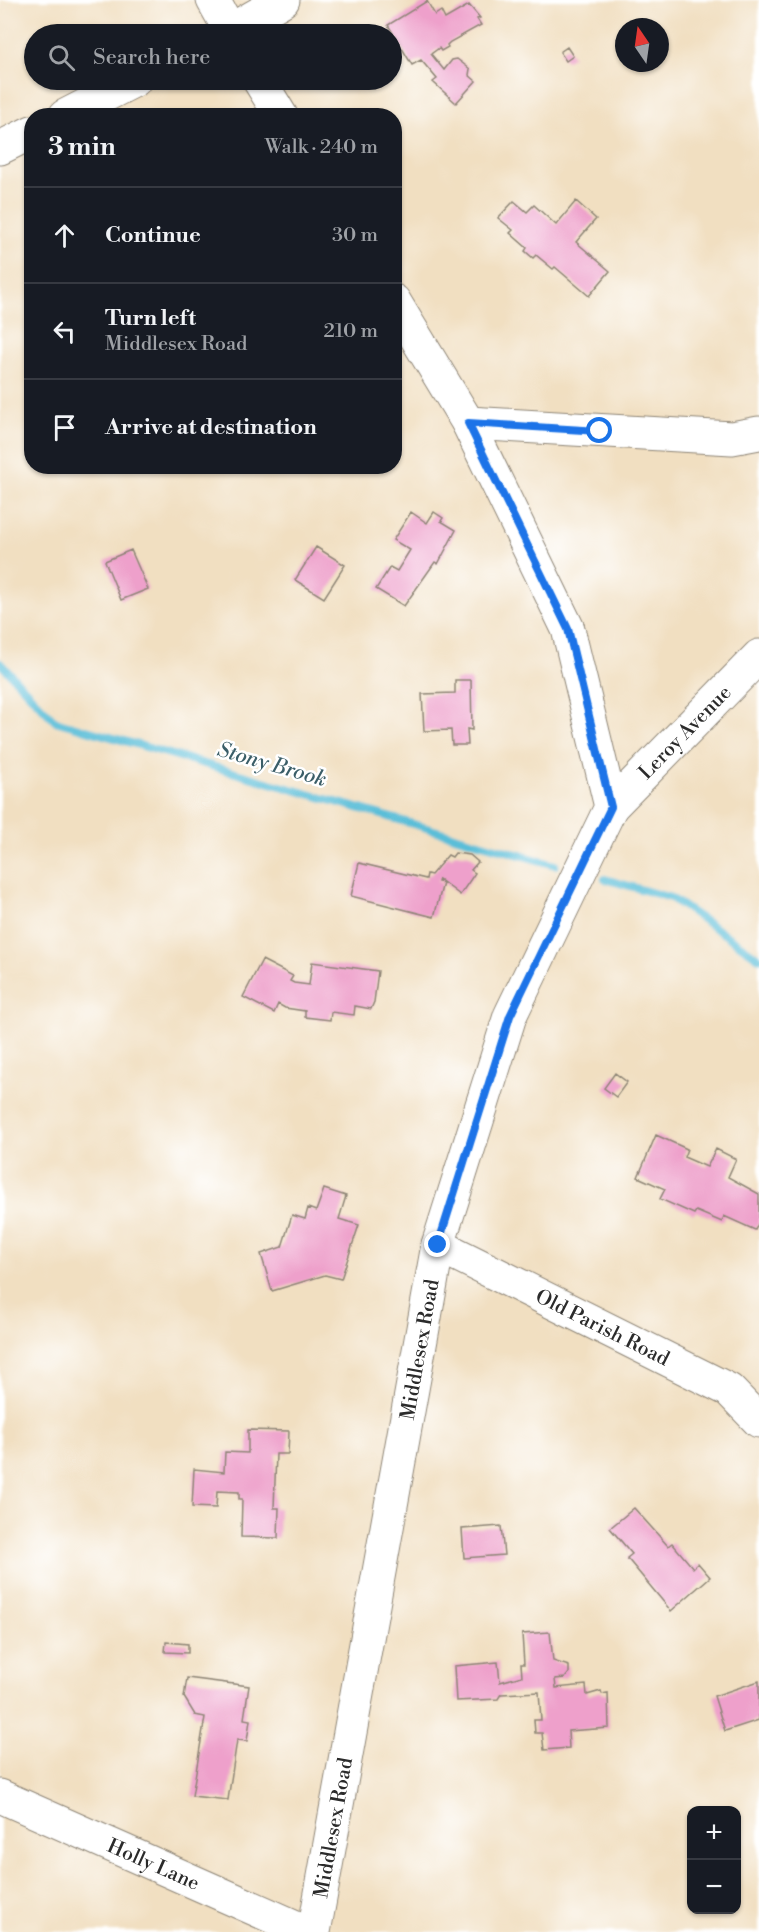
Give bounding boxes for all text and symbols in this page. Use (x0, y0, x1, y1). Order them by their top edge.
north arrow (615, 18, 669, 72)
search box (24, 24, 402, 90)
icon: search (45, 41, 78, 74)
text: Search here (93, 44, 210, 71)
text: 3 min (48, 131, 116, 163)
text: Walk · 240 m (265, 135, 378, 160)
icon: ahead (48, 219, 81, 252)
text: Continue (105, 222, 201, 249)
text: 30 m (332, 223, 378, 248)
text: Turn left (105, 305, 196, 332)
icon: left (48, 315, 81, 348)
text: 210 m (323, 319, 378, 344)
text: Middlesex Road (105, 332, 247, 357)
icon: arrive (48, 411, 81, 444)
text: Arrive at destination (105, 414, 317, 441)
route start (586, 417, 612, 443)
street label: Leroy Avenue (634, 681, 737, 786)
water label: Stony Brook (214, 737, 329, 793)
route end (424, 1231, 450, 1257)
street label: Middlesex Road (396, 1277, 446, 1422)
street label: Old Parish Road (531, 1284, 674, 1373)
street label: Middlesex Road (309, 1755, 359, 1900)
map controls (687, 1806, 741, 1914)
button: + (687, 1806, 741, 1860)
street label: Holly Lane (103, 1834, 203, 1897)
button: − (687, 1860, 741, 1914)

